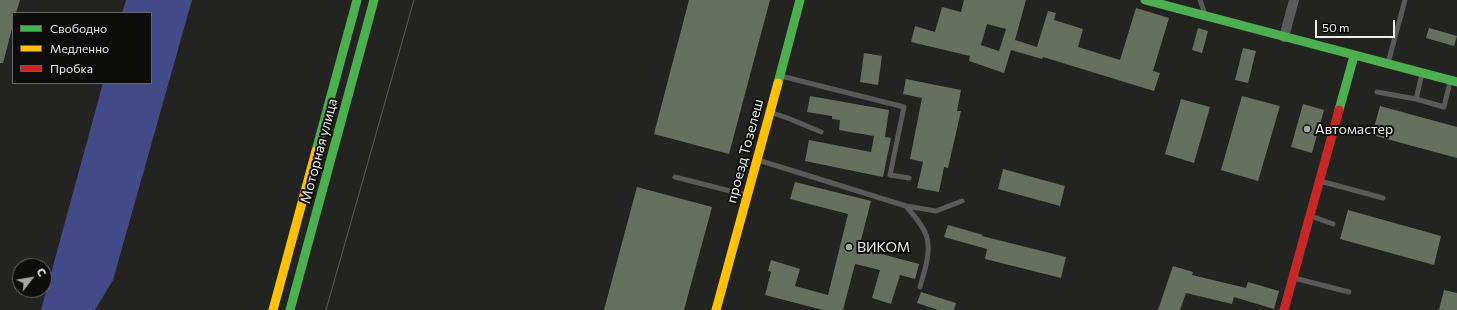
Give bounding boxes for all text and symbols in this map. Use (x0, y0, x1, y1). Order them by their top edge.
legend (12, 12, 152, 84)
scale bar (1317, 12, 1397, 38)
text: 50 m (1322, 20, 1350, 34)
text: Свободно (50, 21, 107, 35)
text: Медленно (50, 41, 109, 55)
text: Пробка (50, 61, 93, 75)
street label: Моторная улица (297, 97, 341, 205)
street label: проезд Тозелеш (723, 97, 767, 205)
place label: Автомастер (1315, 121, 1393, 137)
marker: Автомастер (1302, 124, 1312, 134)
place label: ВИКОМ (857, 239, 910, 255)
marker: ВИКОМ (844, 242, 854, 252)
north arrow (12, 258, 52, 298)
text: С (34, 266, 49, 279)

